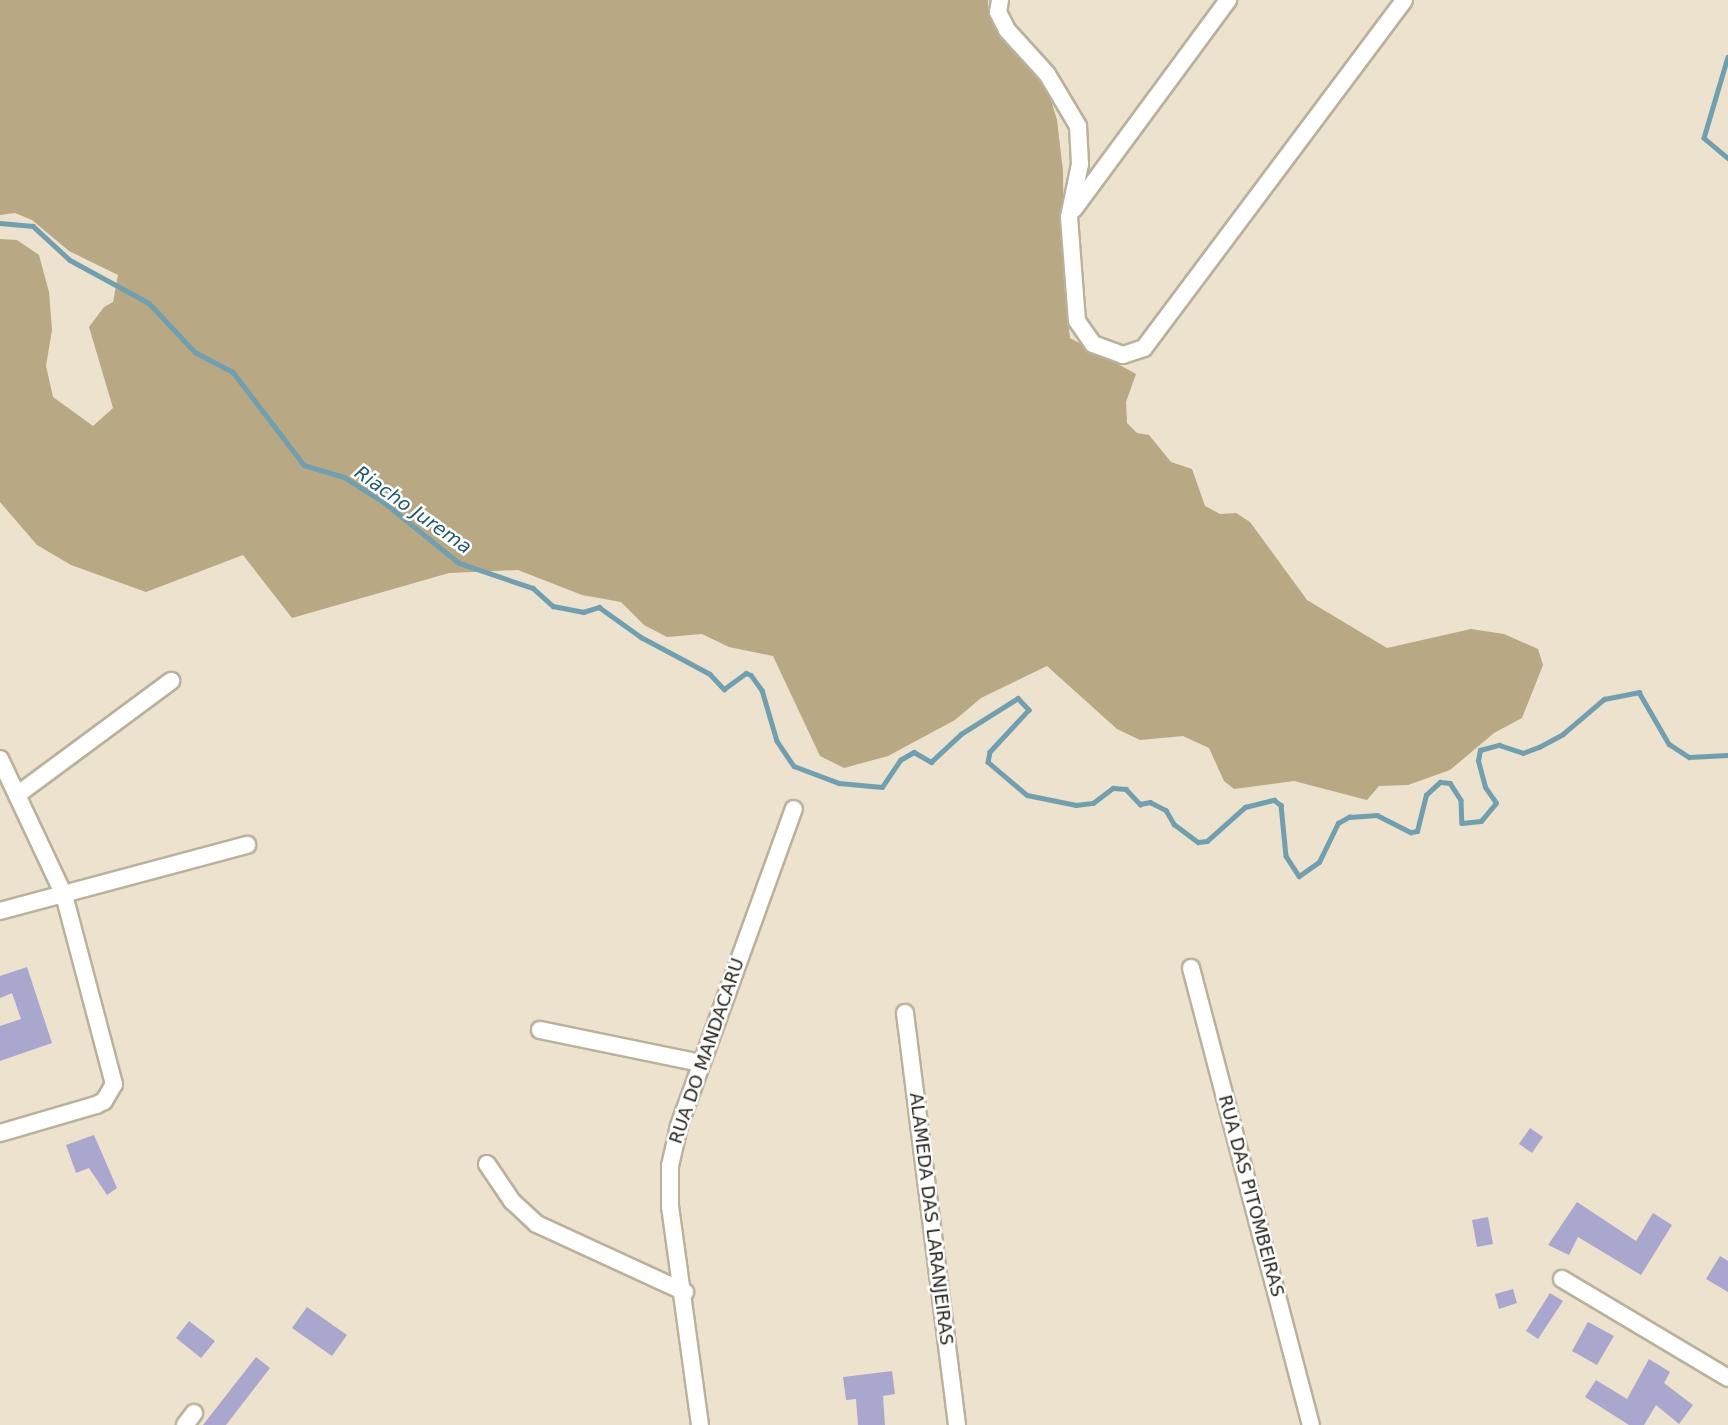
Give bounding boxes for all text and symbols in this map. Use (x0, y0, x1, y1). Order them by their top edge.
water label: Riacho Jurema (350, 461, 476, 559)
street label: RUA DO MANDACARU (665, 955, 749, 1147)
street label: ALAMEDA DAS LARANJEIRAS (905, 1091, 957, 1347)
street label: RUA DAS PITOMBEIRAS (1214, 1093, 1288, 1299)

